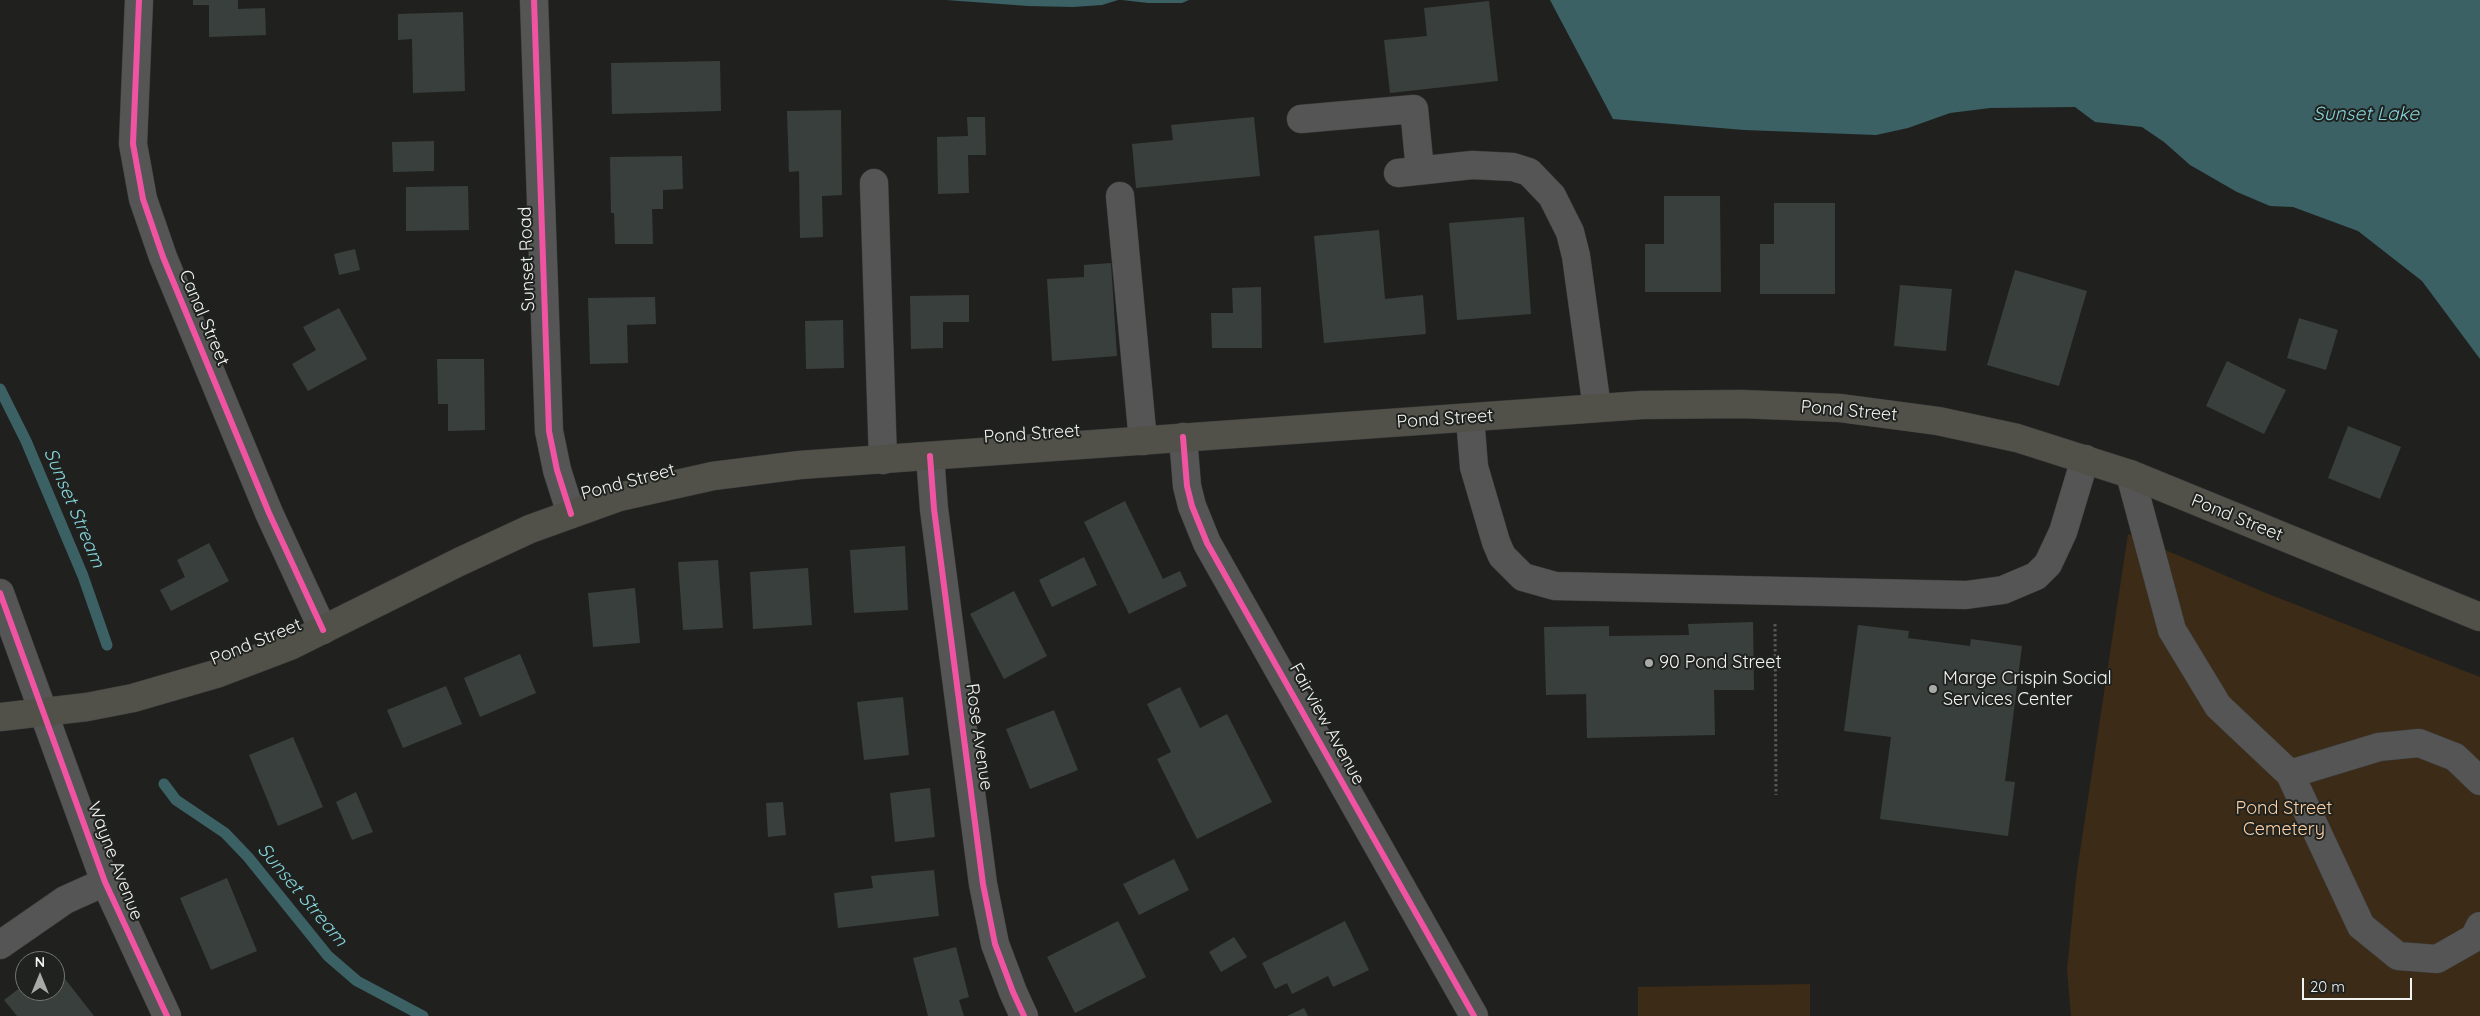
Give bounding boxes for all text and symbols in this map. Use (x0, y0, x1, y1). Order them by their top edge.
water label: Sunset Lake (2313, 103, 2419, 125)
street label: Sunset Road (514, 206, 540, 312)
street label: Canal Street (174, 267, 234, 369)
street label: Pond Street (1800, 396, 1898, 426)
street label: Pond Street (1396, 405, 1494, 433)
street label: Pond Street (983, 420, 1081, 448)
water label: Sunset Stream (39, 445, 109, 571)
street label: Pond Street (578, 459, 678, 505)
street label: Pond Street (2188, 490, 2286, 546)
street label: Pond Street (207, 614, 305, 670)
place label: 90 Pond Street (1659, 652, 1782, 674)
marker: 90 Pond Street (1643, 657, 1655, 669)
street label: Fairview Avenue (1285, 659, 1369, 789)
place label: Marge Crispin Social Services Center (1943, 668, 2112, 711)
street label: Rose Avenue (961, 682, 997, 792)
marker: Marge Crispin Social Services Center (1927, 683, 1939, 695)
park label: Pond Street Cemetery (2236, 798, 2332, 841)
street label: Wayne Avenue (82, 799, 148, 923)
water label: Sunset Stream (252, 839, 352, 951)
north arrow (15, 951, 65, 1001)
text: N (35, 953, 45, 971)
scale bar (2305, 968, 2415, 1000)
text: 20 m (2310, 977, 2345, 996)

